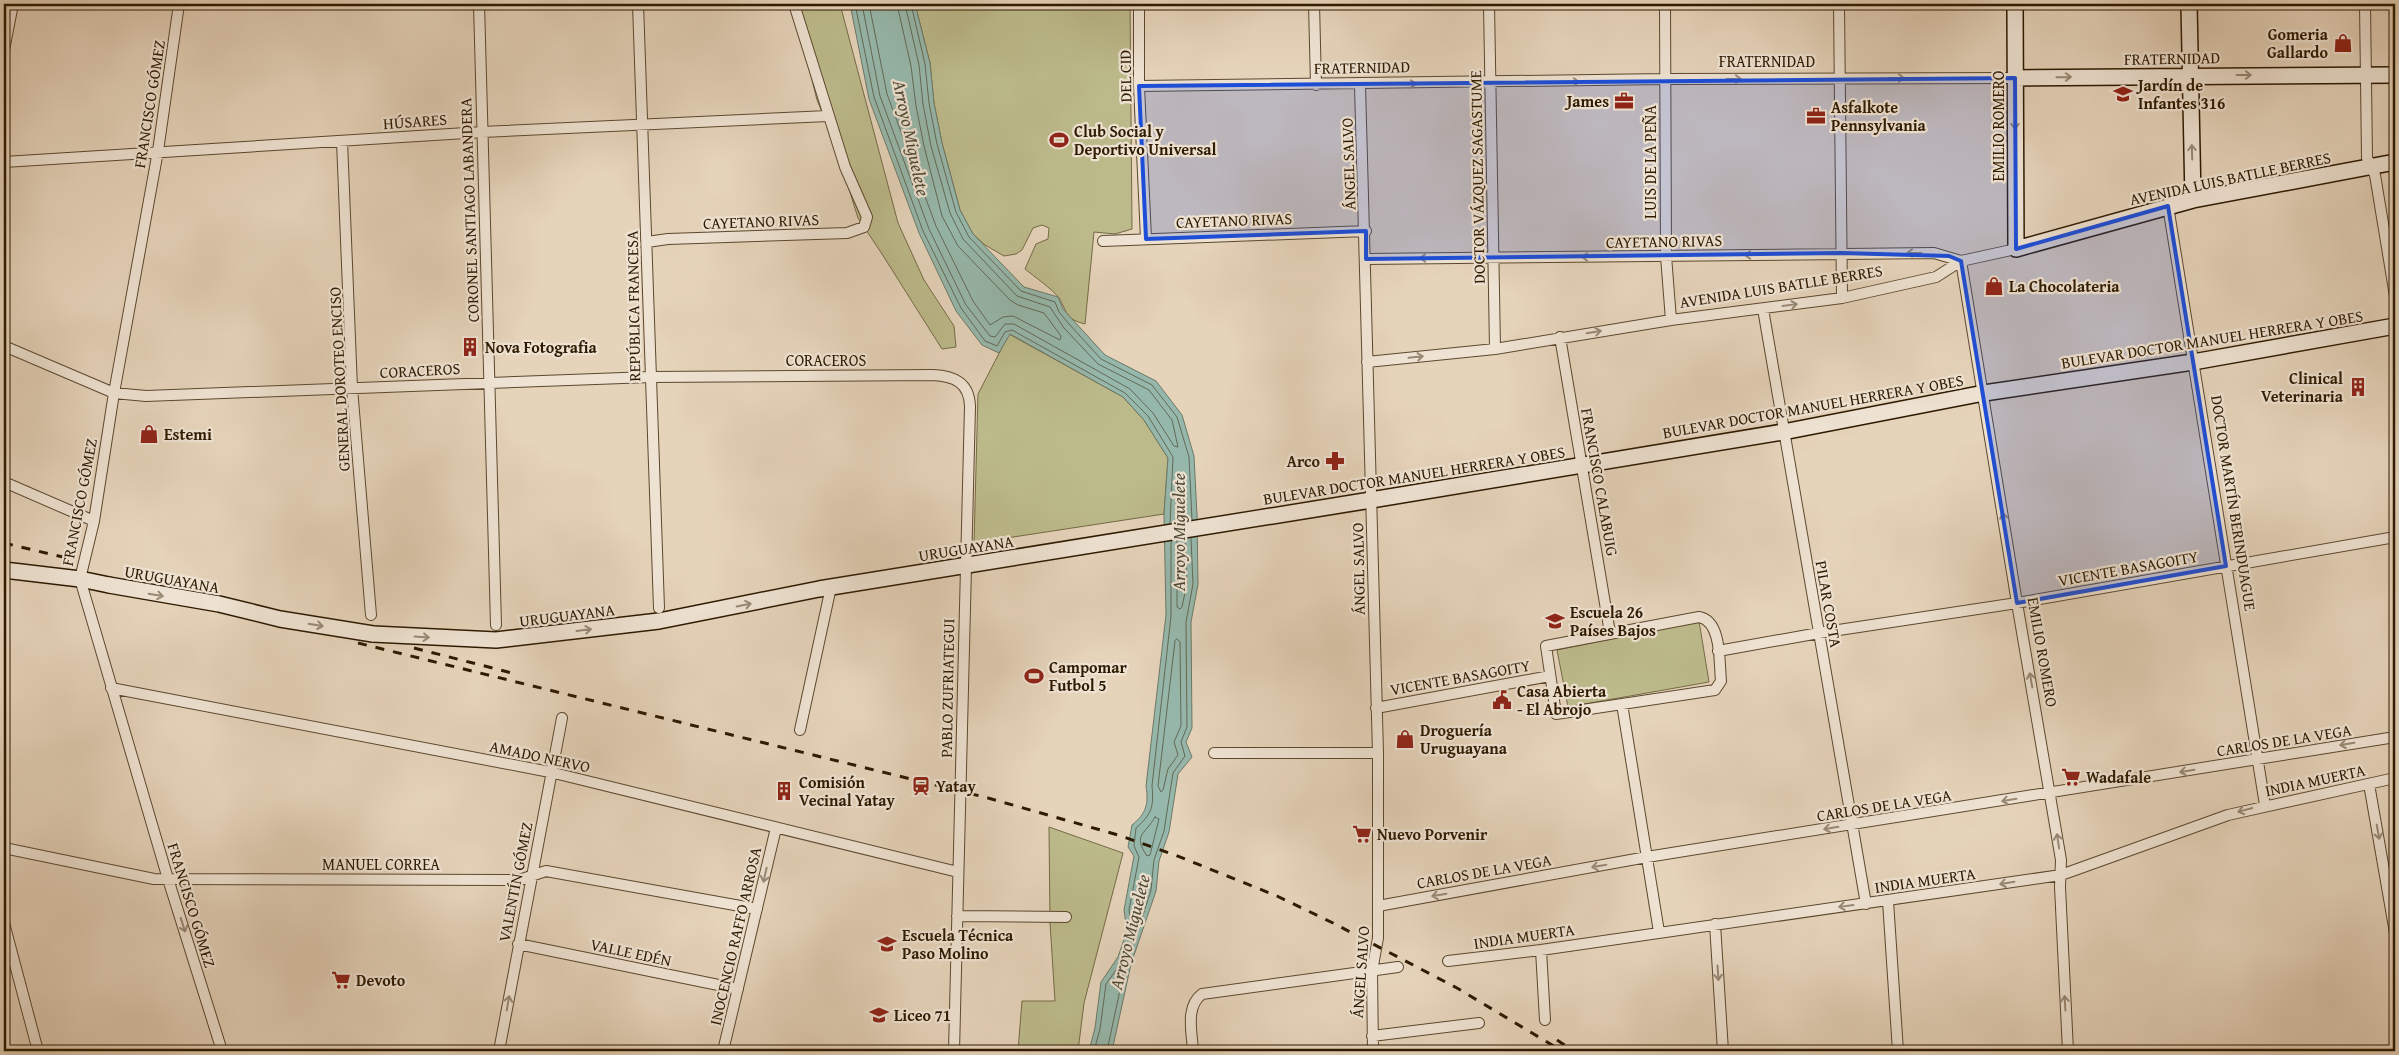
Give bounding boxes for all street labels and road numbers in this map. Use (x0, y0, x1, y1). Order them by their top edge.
street label: FRANCISCO GÓMEZ (127, 38, 171, 170)
street label: FRATERNIDAD (2124, 45, 2221, 71)
street label: DEL CID (1113, 49, 1137, 102)
street label: FRATERNIDAD (1719, 49, 1815, 73)
street label: FRATERNIDAD (1314, 54, 1411, 80)
street label: DOCTOR VÁZQUEZ SAGASTUME (1463, 70, 1491, 284)
street label: EMILIO ROMERO (1986, 70, 2010, 182)
street label: CORONEL SANTIAGO LABANDERA (453, 97, 485, 323)
street label: LUIS DE LA PEÑA (1638, 105, 1662, 219)
street label: HÚSARES (382, 107, 448, 135)
street label: ÁNGEL SALVO (1334, 117, 1362, 211)
street label: AVENIDA LUIS BATLLE BERRES (2127, 145, 2333, 211)
street label: CAYETANO RIVAS (1176, 206, 1293, 234)
street label: CAYETANO RIVAS (703, 207, 820, 235)
street label: CAYETANO RIVAS (1606, 228, 1722, 254)
street label: REPÚBLICA FRANCESA (620, 230, 646, 382)
street label: AVENIDA LUIS BATLLE BERRES (1678, 258, 1884, 314)
street label: GENERAL DOROTEO ENCISO (322, 286, 356, 472)
street label: BULEVAR DOCTOR MANUEL HERRERA Y OBES (2059, 303, 2365, 375)
street label: CORACEROS (786, 348, 866, 372)
street label: CORACEROS (379, 356, 461, 384)
street label: BULEVAR DOCTOR MANUEL HERRERA Y OBES (1661, 368, 1966, 444)
street label: DOCTOR MARTÍN BERINDUAGUE (2205, 394, 2263, 612)
street label: FRANCISCO CALABUIG (1575, 406, 1625, 558)
street label: FRANCISCO GÓMEZ (55, 436, 103, 568)
street label: BULEVAR DOCTOR MANUEL HERRERA Y OBES (1261, 439, 1567, 511)
street label: ÁNGEL SALVO (1345, 522, 1371, 615)
street label: URUGUAYANA (917, 529, 1016, 567)
street label: VICENTE BASAGOITY (2056, 544, 2200, 592)
street label: URUGUAYANA (123, 559, 222, 599)
street label: PILAR COSTA (1810, 559, 1848, 650)
street label: EMILIO ROMERO (2022, 595, 2065, 709)
street label: URUGUAYANA (518, 597, 616, 633)
street label: PABLO ZUFRIATEGUI (934, 618, 960, 758)
street label: VICENTE BASAGOITY (1388, 653, 1532, 701)
street label: CARLOS DE LA VEGA (2215, 717, 2353, 762)
street label: AMADO NERVO (488, 734, 593, 778)
street label: INDIA MUERTA (2263, 758, 2367, 802)
street label: CARLOS DE LA VEGA (1815, 782, 1953, 827)
street label: VALENTÍN GÓMEZ (492, 820, 538, 944)
street label: FRANCISCO GÓMEZ (162, 840, 222, 970)
street label: INOCENCIO RAFFO ARROSA (703, 844, 767, 1028)
street label: CARLOS DE LA VEGA (1415, 847, 1553, 895)
street label: MANUEL CORREA (322, 852, 440, 876)
street label: INDIA MUERTA (1873, 861, 1977, 899)
street label: INDIA MUERTA (1472, 917, 1576, 955)
street label: ÁNGEL SALVO (1345, 925, 1375, 1019)
street label: VALLE EDÉN (588, 932, 674, 972)

